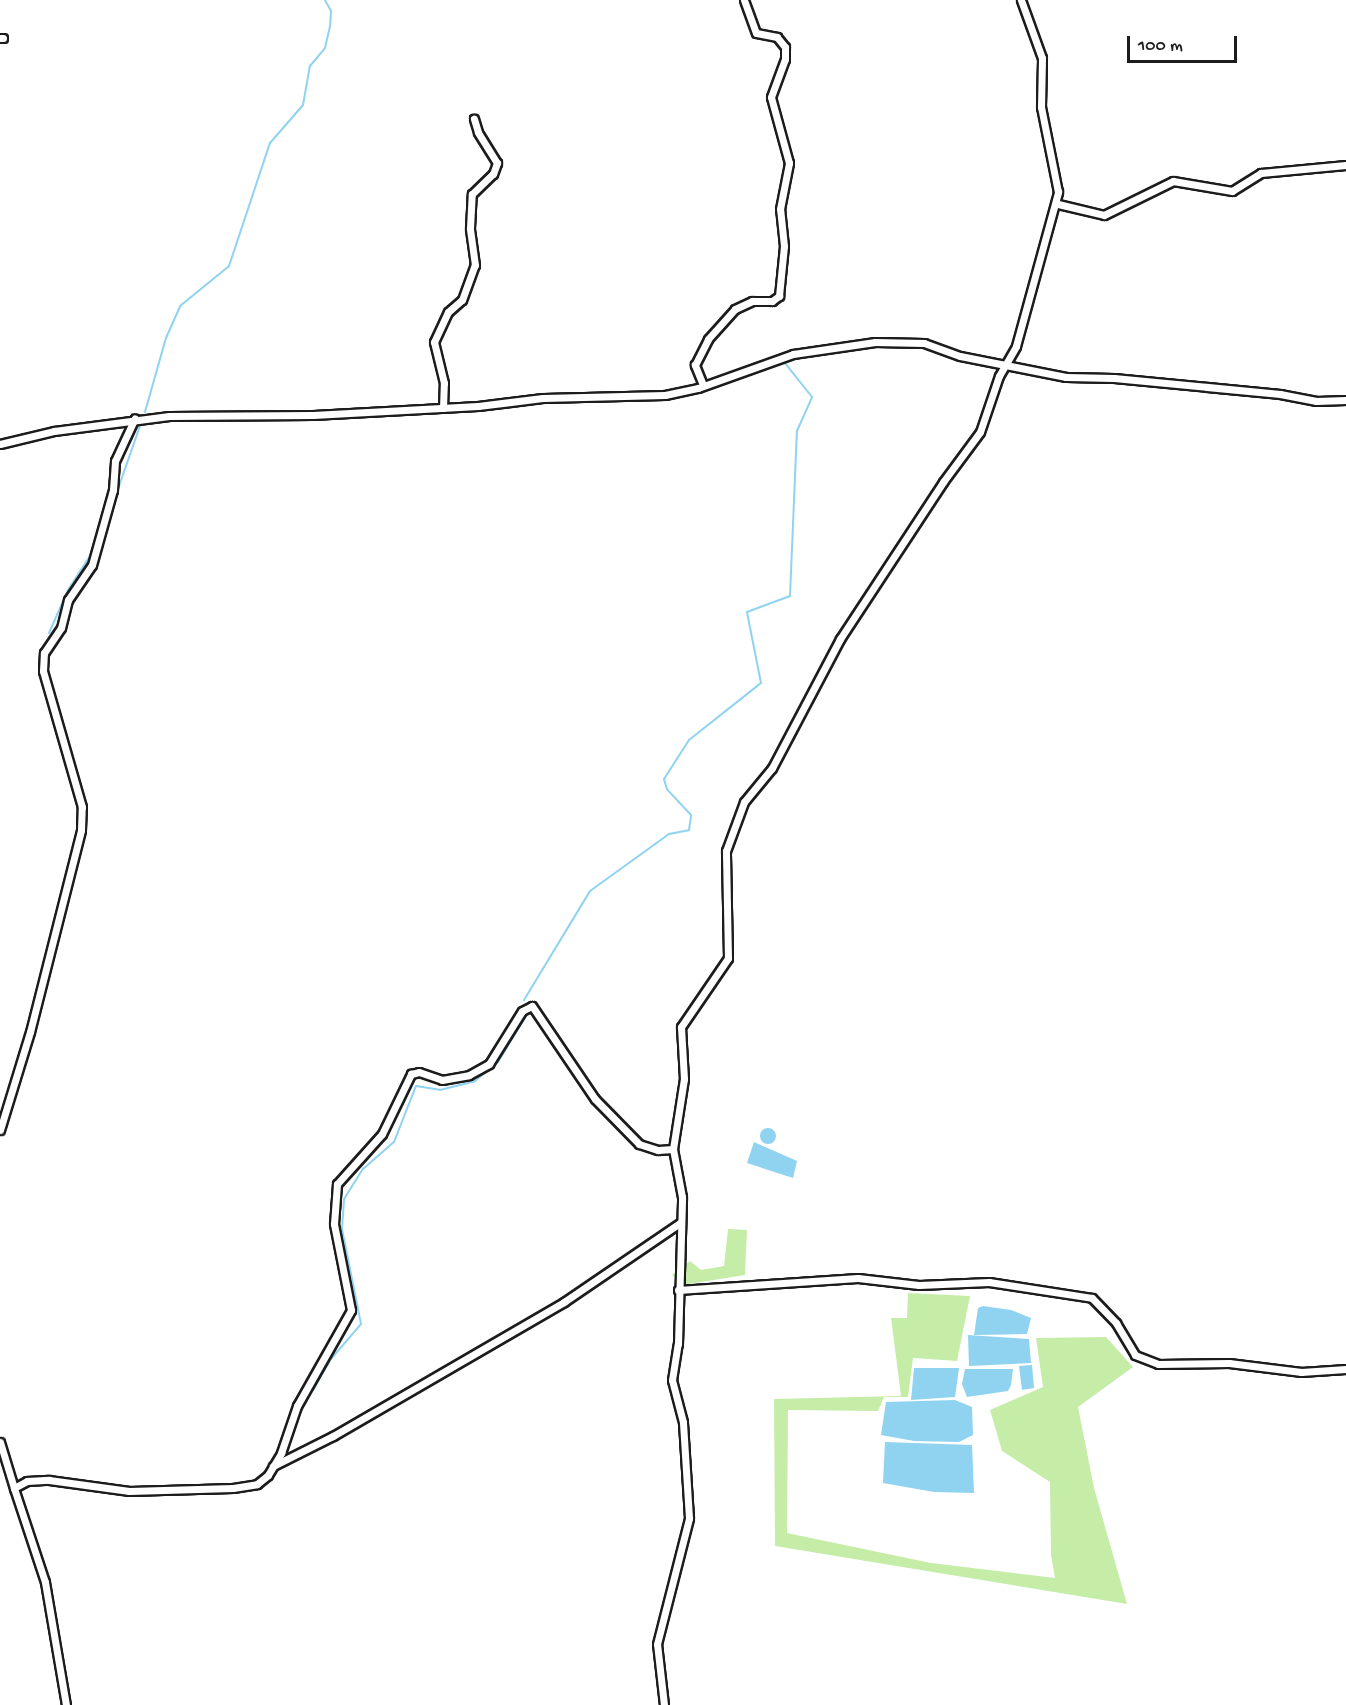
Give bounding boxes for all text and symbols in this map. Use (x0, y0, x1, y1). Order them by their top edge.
scale bar (1130, 24, 1240, 62)
text: 100 m (1138, 36, 1183, 57)

